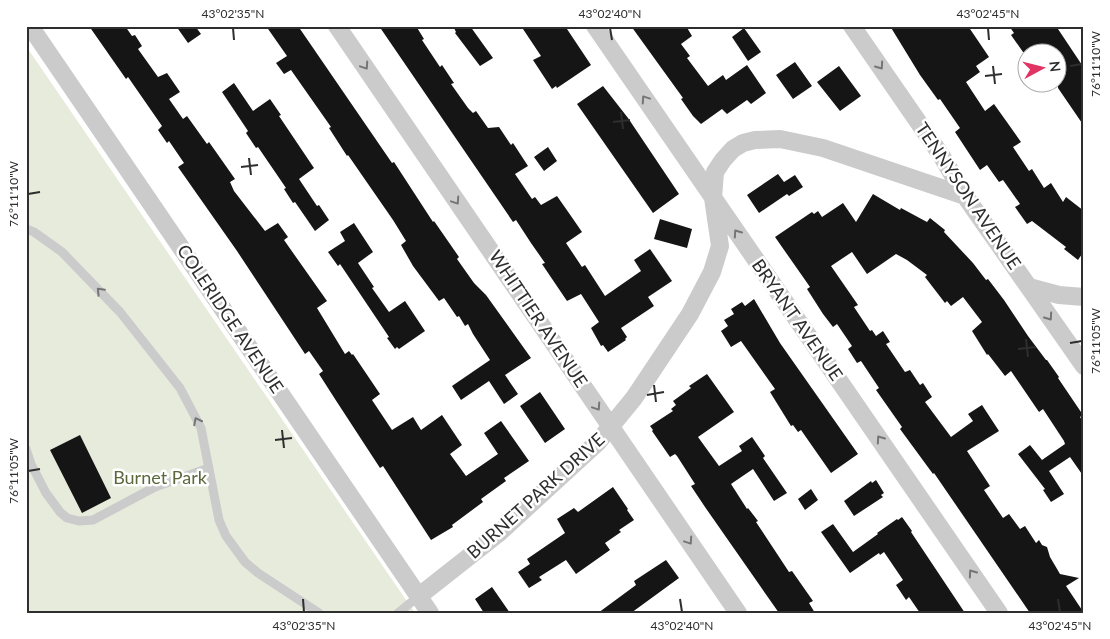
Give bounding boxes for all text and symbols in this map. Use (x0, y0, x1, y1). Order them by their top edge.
text: 43°02'35"N (202, 6, 264, 21)
text: 43°02'40"N (579, 6, 641, 21)
text: 43°02'45"N (957, 6, 1019, 21)
text: 76°11'10"W (1088, 30, 1103, 97)
north arrow (1018, 42, 1068, 92)
text: N (1046, 60, 1064, 73)
one-way arrow (359, 61, 368, 70)
one-way arrow (874, 61, 883, 70)
one-way arrow (642, 96, 651, 105)
street label: TENNYSON AVENUE (911, 118, 1026, 273)
text: 76°11'10"W (6, 160, 21, 227)
one-way arrow (450, 195, 459, 204)
one-way arrow (734, 229, 743, 239)
street label: COLERIDGE AVENUE (173, 240, 289, 397)
street label: WHITTIER AVENUE (485, 246, 593, 391)
street label: BRYANT AVENUE (748, 254, 848, 385)
one-way arrow (97, 288, 106, 297)
text: 76°11'05"W (1088, 307, 1103, 374)
one-way arrow (1043, 311, 1052, 320)
one-way arrow (591, 402, 601, 411)
one-way arrow (193, 417, 203, 426)
street label: BURNET PARK DRIVE (462, 428, 609, 563)
one-way arrow (877, 435, 886, 444)
text: 76°11'05"W (6, 437, 21, 504)
park label: Burnet Park (113, 466, 208, 488)
one-way arrow (683, 535, 692, 545)
one-way arrow (969, 569, 978, 578)
text: 43°02'35"N (273, 618, 335, 633)
text: 43°02'40"N (651, 618, 713, 633)
text: 43°02'45"N (1029, 618, 1091, 633)

